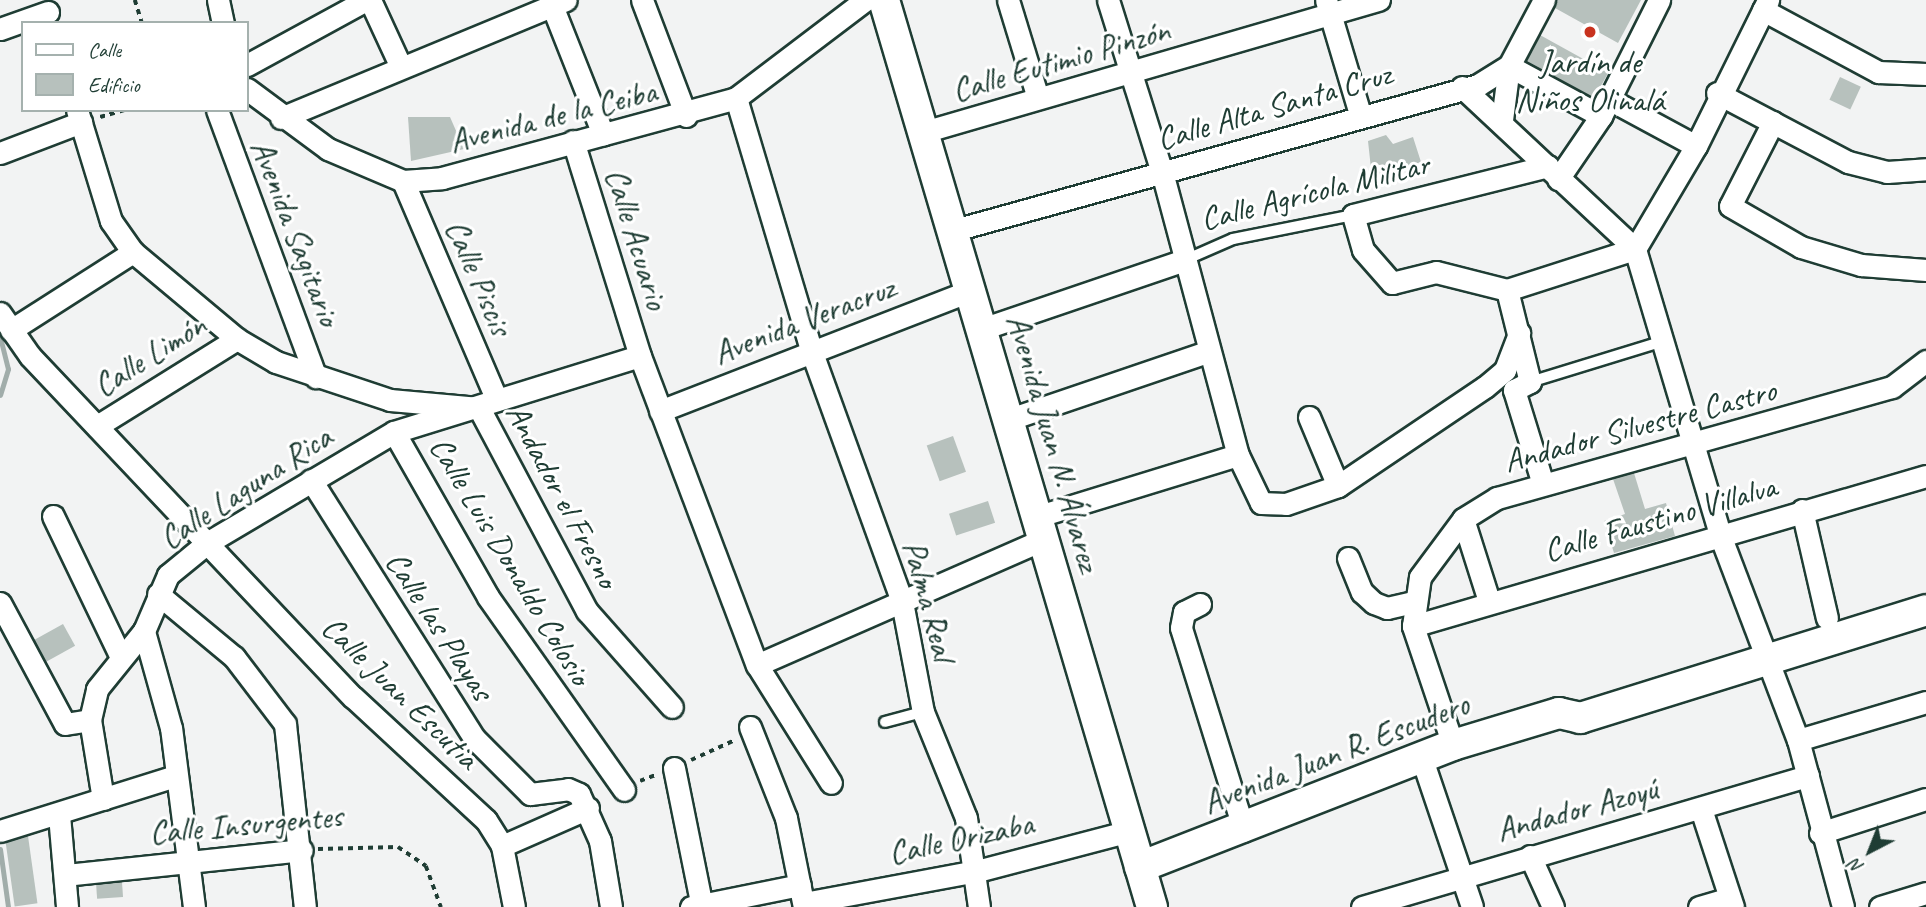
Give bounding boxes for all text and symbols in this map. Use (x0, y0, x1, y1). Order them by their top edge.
street label: Calle Eutimio Pinzón (947, 11, 1175, 111)
legend (21, 21, 248, 112)
marker: Jardín de Niños Olinalá (1582, 24, 1598, 40)
text: Calle (88, 37, 121, 63)
place label: Jardín de Niños Olinalá (1515, 43, 1665, 121)
street label: Calle Alta Santa Cruz (1152, 55, 1396, 159)
text: Edificio (88, 72, 140, 98)
street label: Avenida de la Ceiba (445, 72, 661, 162)
street label: Avenida Sagitario (241, 135, 349, 331)
street label: Calle Agrícola Militar (1196, 144, 1434, 240)
street label: Calle Acuario (596, 165, 676, 313)
street label: Calle Piscis (436, 214, 520, 342)
street label: Avenida Veracruz (708, 268, 900, 374)
street label: Calle Limón (86, 306, 214, 406)
street label: Avenida Juan N. Álvarez (997, 310, 1109, 576)
street label: Andador Silvestre Castro (1499, 370, 1781, 482)
street label: Andador el Fresno (497, 397, 627, 595)
street label: Calle Laguna Rica (152, 418, 340, 558)
street label: Calle Luis Donaldo Colosio (421, 430, 599, 692)
street label: Calle Faustino Villalva (1539, 467, 1781, 571)
street label: Palma Real (893, 537, 963, 665)
street label: Calle las Playas (376, 544, 502, 708)
street label: Calle Juan Escutia (314, 609, 486, 777)
street label: Avenida Juan R. Escudero (1197, 685, 1475, 823)
street label: Andador Azoyú (1492, 769, 1662, 851)
street label: Calle Insurgentes (148, 797, 344, 853)
street label: Calle Orizaba (885, 804, 1037, 874)
north arrow (1835, 816, 1905, 886)
text: N (1844, 854, 1868, 879)

